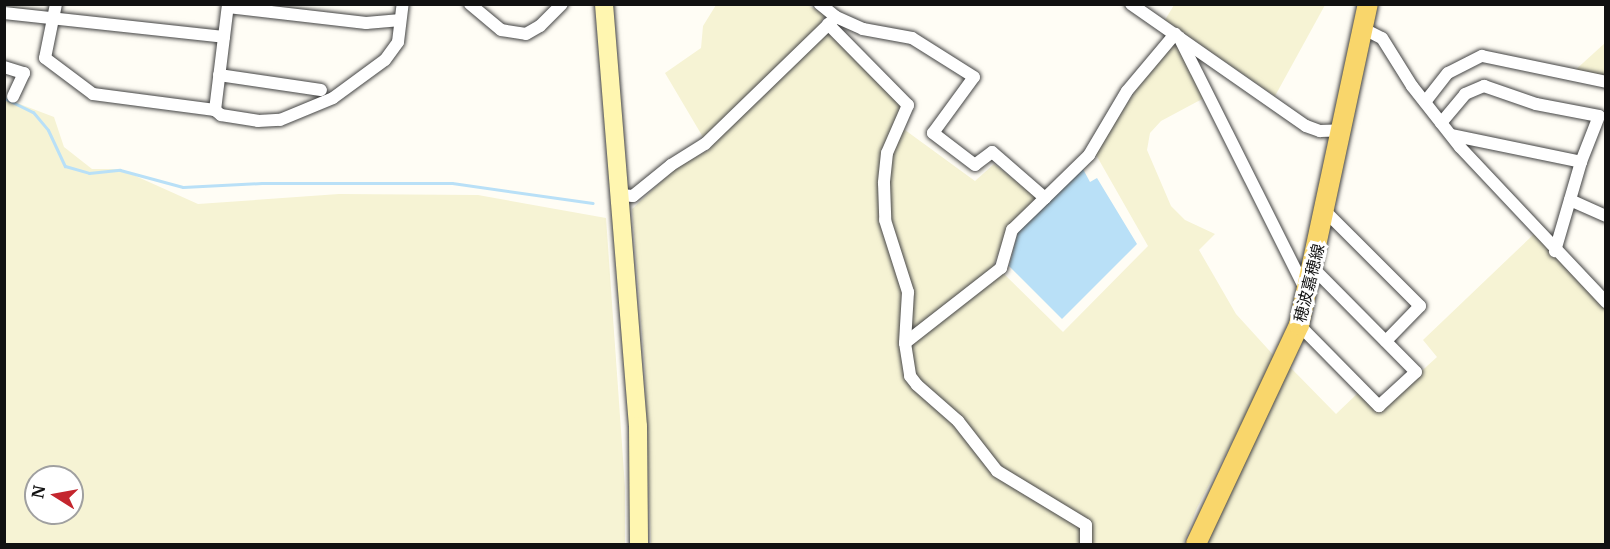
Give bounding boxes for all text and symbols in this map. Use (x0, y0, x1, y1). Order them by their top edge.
street label: 穂波嘉穂線 (1290, 242, 1328, 324)
north arrow (24, 465, 84, 525)
text: N (27, 484, 49, 500)

